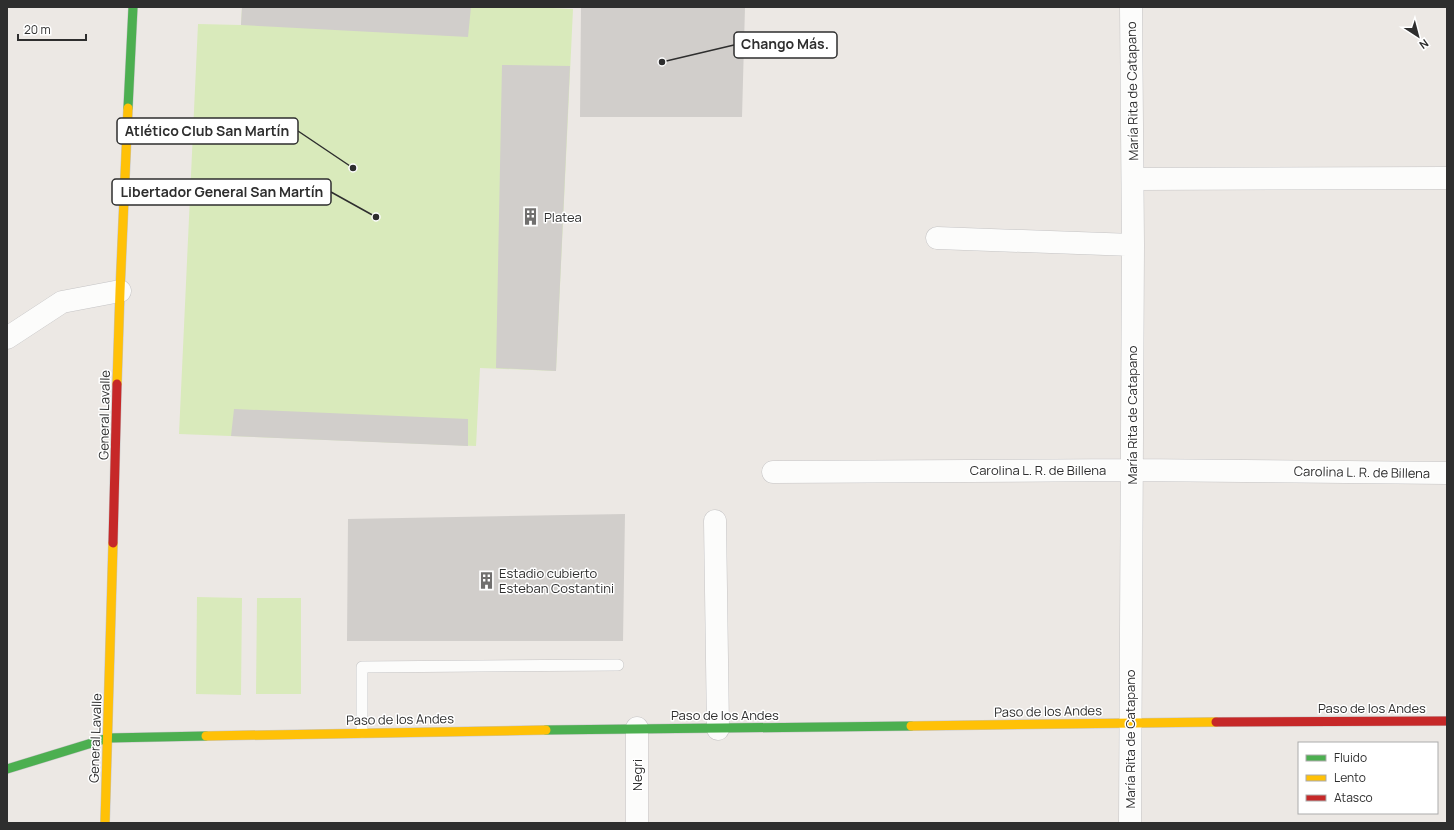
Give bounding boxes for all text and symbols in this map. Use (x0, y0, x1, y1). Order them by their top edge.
scale bar (18, 16, 86, 42)
north arrow (1398, 16, 1438, 56)
text: 20 m (24, 21, 51, 38)
street label: María Rita de Catapano (1122, 21, 1142, 161)
callout: Chango Más. (734, 32, 837, 58)
text: Chango Más. (741, 34, 829, 53)
text: N (1416, 36, 1432, 53)
callout: Atlético Club San Martín (117, 118, 298, 144)
text: Atlético Club San Martín (125, 121, 289, 140)
callout: Libertador General San Martín (112, 179, 331, 205)
text: Libertador General San Martín (121, 182, 323, 201)
building icon: Platea (521, 207, 541, 227)
place label: Platea (544, 208, 582, 226)
street label: María Rita de Catapano (1123, 345, 1141, 485)
street label: General Lavalle (94, 370, 114, 460)
street label: Carolina L. R. de Billena (970, 461, 1106, 479)
street label: Carolina L. R. de Billena (1294, 462, 1430, 482)
place label: Estadio cubierto Esteban Costantini (499, 564, 614, 597)
building icon: Estadio cubierto Esteban Costantini (476, 570, 496, 590)
street label: María Rita de Catapano (1121, 669, 1139, 809)
street label: General Lavalle (84, 692, 106, 783)
street label: Paso de los Andes (1318, 699, 1426, 717)
street label: Paso de los Andes (994, 701, 1102, 721)
street label: Paso de los Andes (671, 706, 779, 724)
street label: Paso de los Andes (346, 709, 454, 729)
legend (1298, 742, 1438, 814)
text: Fluido (1334, 749, 1367, 766)
street label: Negri (628, 759, 646, 791)
text: Lento (1334, 769, 1366, 786)
text: Atasco (1334, 789, 1373, 806)

